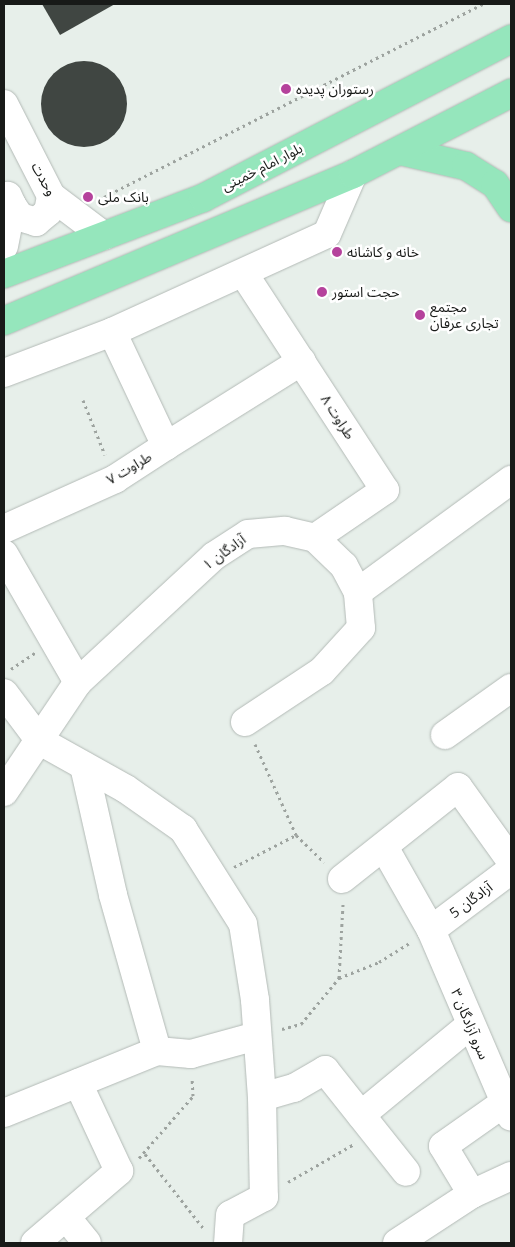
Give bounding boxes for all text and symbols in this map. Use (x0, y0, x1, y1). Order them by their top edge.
place label: رستوران پدیده (296, 81, 374, 97)
marker: رستوران پدیده (280, 83, 292, 95)
street label: بلوار امام خمینی (219, 139, 305, 195)
street label: وحدت (28, 159, 60, 199)
place label: بانک ملی (98, 189, 149, 205)
marker: بانک ملی (82, 191, 94, 203)
place label: خانه و کاشانه (347, 244, 419, 260)
marker: خانه و کاشانه (331, 246, 343, 258)
place label: حجت استور (332, 284, 399, 300)
marker: حجت استور (316, 286, 328, 298)
place label: مجتمع تجاری عرفان (430, 299, 499, 332)
marker: مجتمع تجاری عرفان (414, 309, 426, 321)
street label: طراوت ۸ (317, 392, 359, 442)
street label: طراوت ۷ (103, 448, 155, 488)
street label: آزادگان ۱ (199, 531, 249, 573)
street label: آزادگان 5 (446, 878, 496, 922)
street label: سرو آزادگان ۳ (448, 986, 492, 1062)

